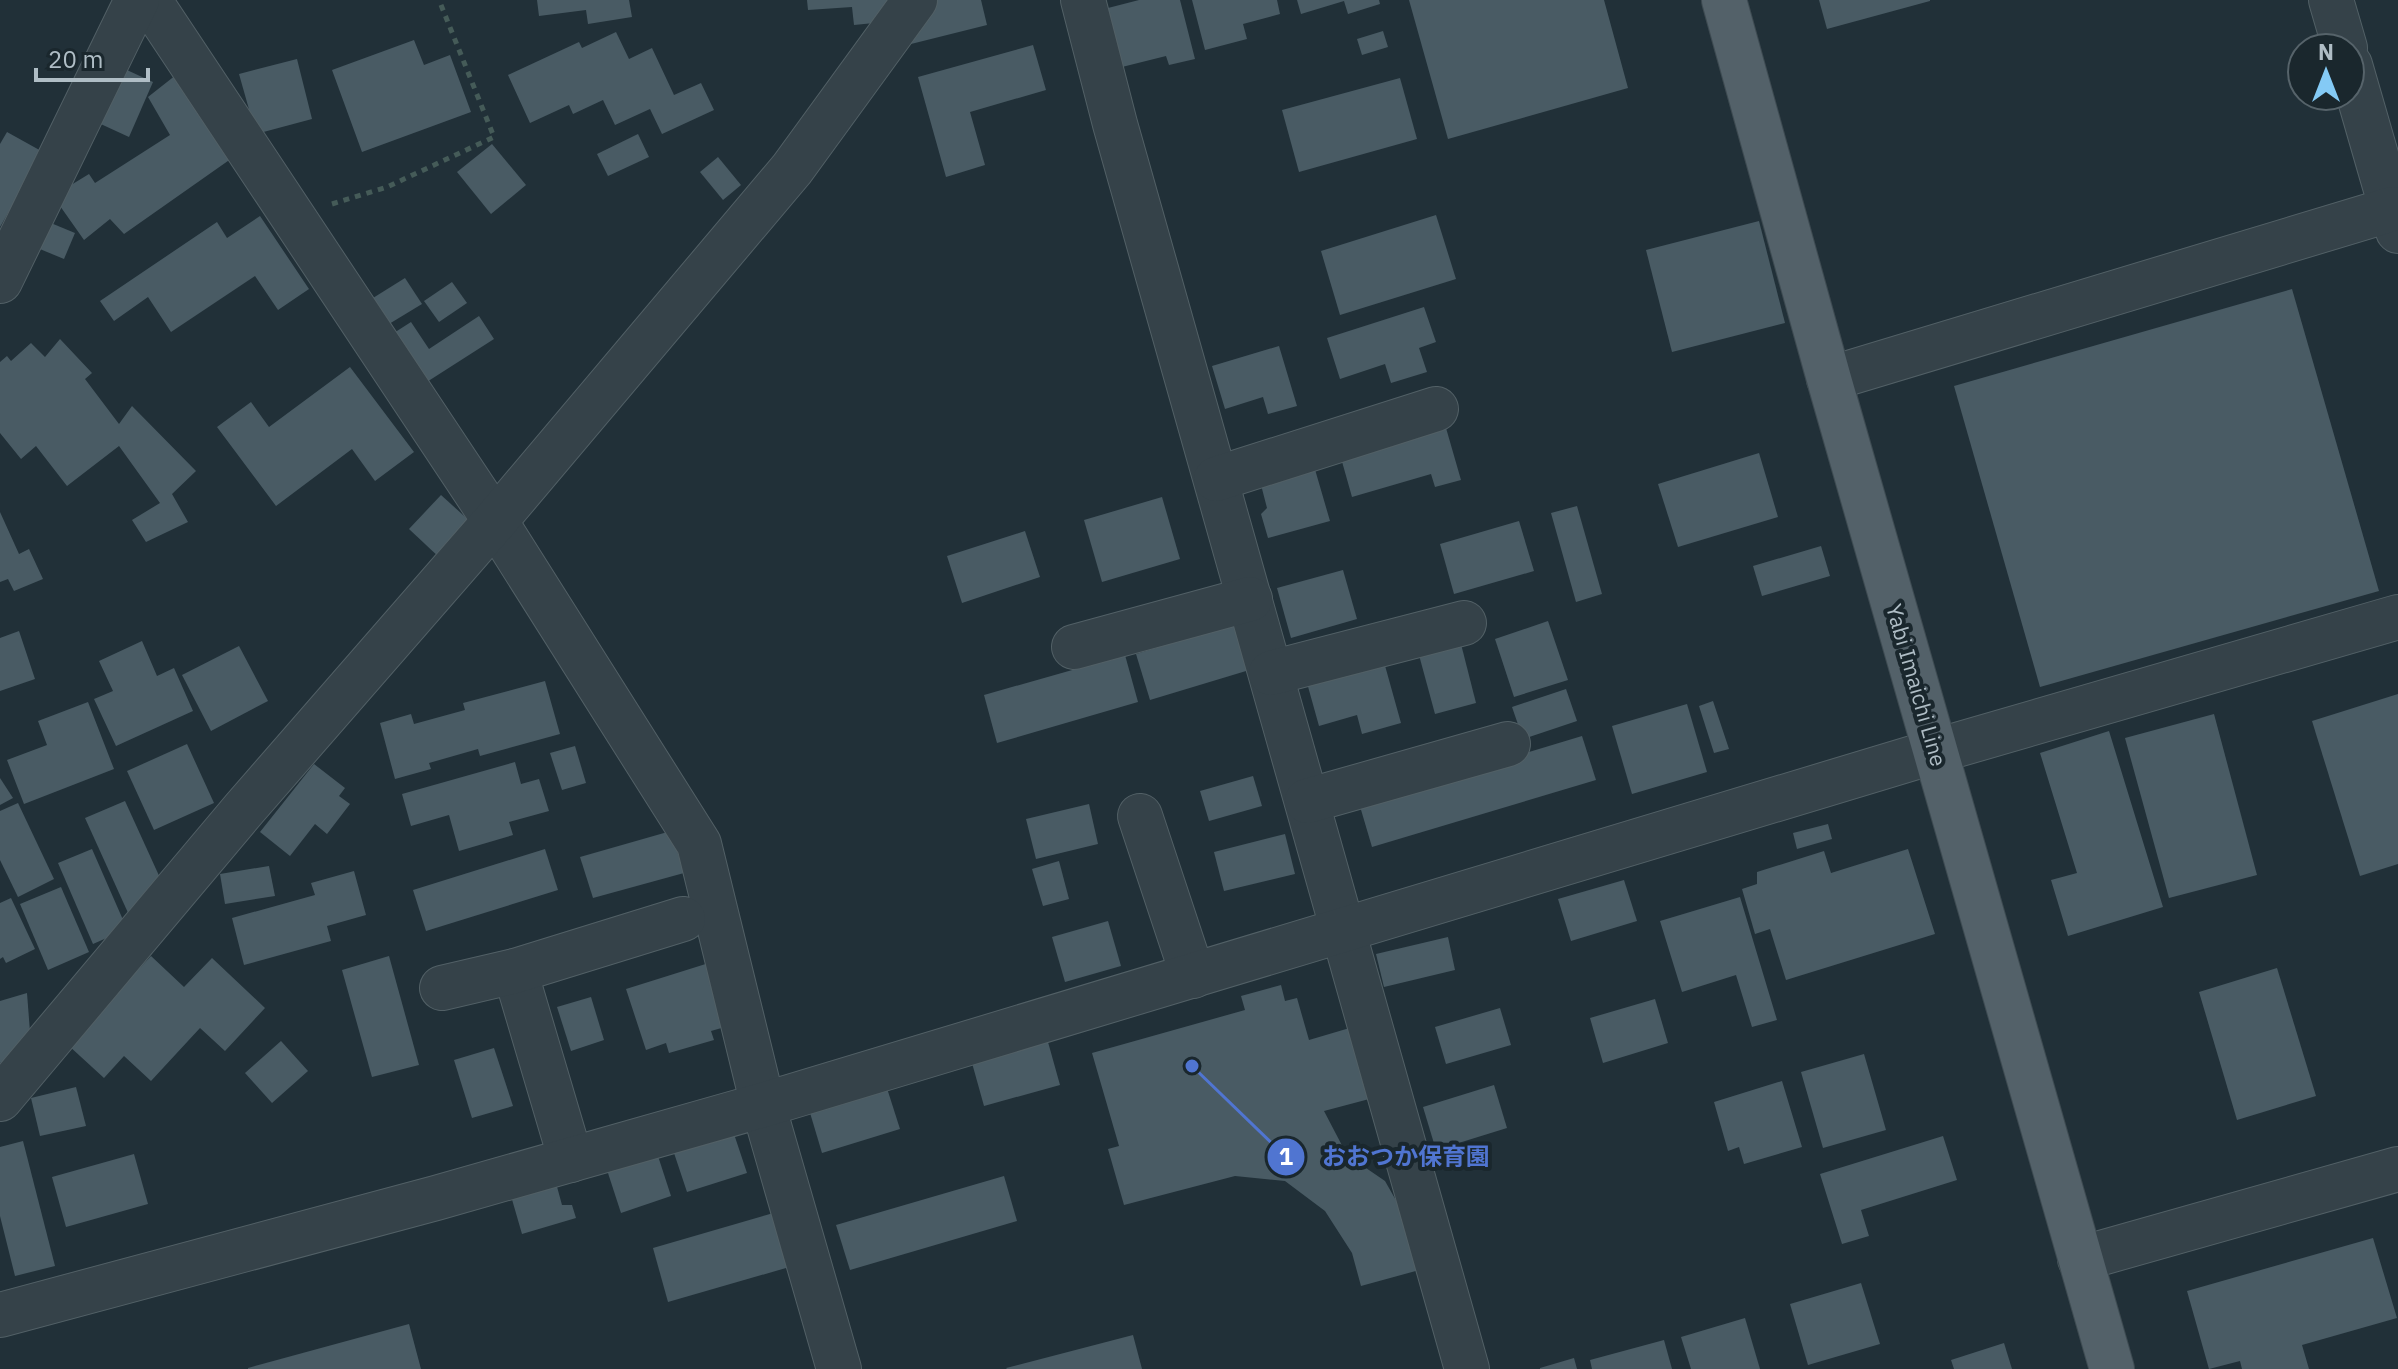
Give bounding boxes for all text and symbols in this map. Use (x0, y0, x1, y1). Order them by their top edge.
scale bar (36, 32, 148, 82)
north arrow (2286, 32, 2366, 112)
text: N (2318, 37, 2334, 66)
text: 20 m (48, 43, 103, 75)
street label: Yabi Imaichi Line (1880, 600, 1954, 770)
callout: おおつか保育園 (1266, 1133, 1506, 1181)
text: 1 (1279, 1140, 1293, 1172)
text: おおつか保育園 (1322, 1140, 1490, 1172)

